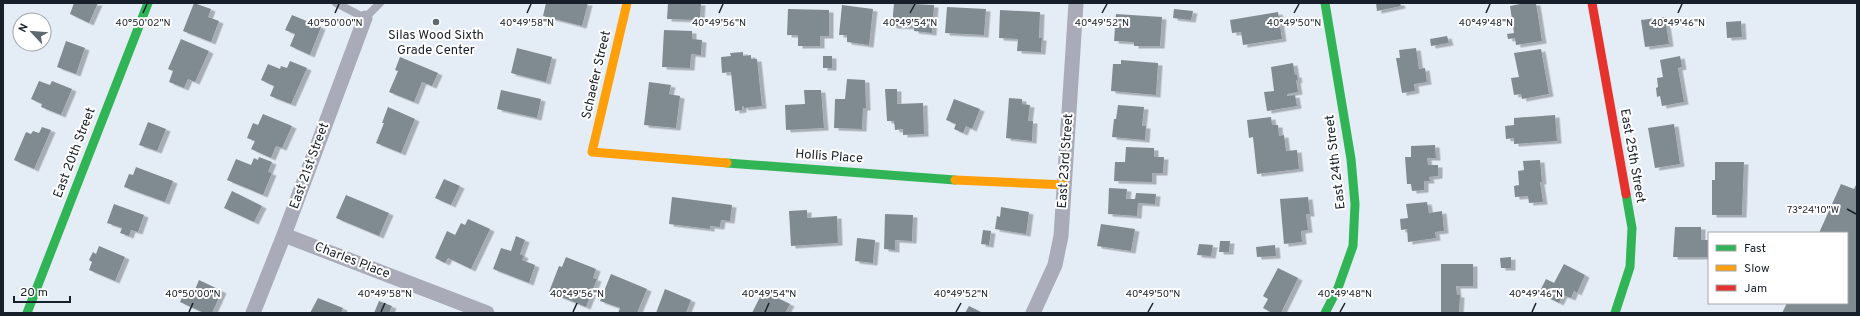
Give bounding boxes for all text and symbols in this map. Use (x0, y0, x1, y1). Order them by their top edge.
north arrow (12, 12, 52, 52)
text: 40°50'02"N (115, 17, 171, 30)
text: 40°50'00"N (307, 17, 363, 30)
marker: Silas Wood Sixth Grade Center (431, 17, 441, 27)
text: 40°49'58"N (500, 17, 554, 30)
text: 40°49'56"N (692, 17, 746, 30)
text: 40°49'54"N (883, 17, 937, 30)
text: 40°49'52"N (1075, 17, 1129, 30)
text: 40°49'50"N (1267, 17, 1321, 30)
text: 40°49'48"N (1459, 17, 1513, 30)
text: 40°49'46"N (1651, 17, 1705, 30)
text: N (16, 21, 32, 35)
place label: Silas Wood Sixth Grade Center (388, 28, 484, 59)
street label: Schaefer Street (579, 29, 615, 121)
street label: East 20th Street (50, 105, 100, 201)
street label: East 25th Street (1616, 108, 1648, 204)
street label: East 23rd Street (1055, 113, 1077, 209)
street label: East 24th Street (1322, 114, 1350, 210)
street label: East 21st Street (287, 121, 333, 211)
street label: Hollis Place (795, 147, 863, 167)
text: 73°24'10"W (1787, 204, 1839, 217)
legend (1708, 232, 1848, 304)
street label: Charles Place (312, 239, 392, 283)
text: Fast (1744, 241, 1766, 257)
text: Slow (1744, 261, 1770, 277)
scale bar (14, 278, 70, 304)
text: Jam (1744, 281, 1767, 297)
text: 20 m (20, 285, 48, 301)
text: 40°50'00"N (165, 288, 221, 301)
text: 40°49'58"N (358, 288, 412, 301)
text: 40°49'56"N (550, 288, 604, 301)
text: 40°49'54"N (742, 288, 796, 301)
text: 40°49'52"N (934, 288, 988, 301)
text: 40°49'50"N (1126, 288, 1180, 301)
text: 40°49'48"N (1318, 288, 1372, 301)
text: 40°49'46"N (1509, 288, 1563, 301)

